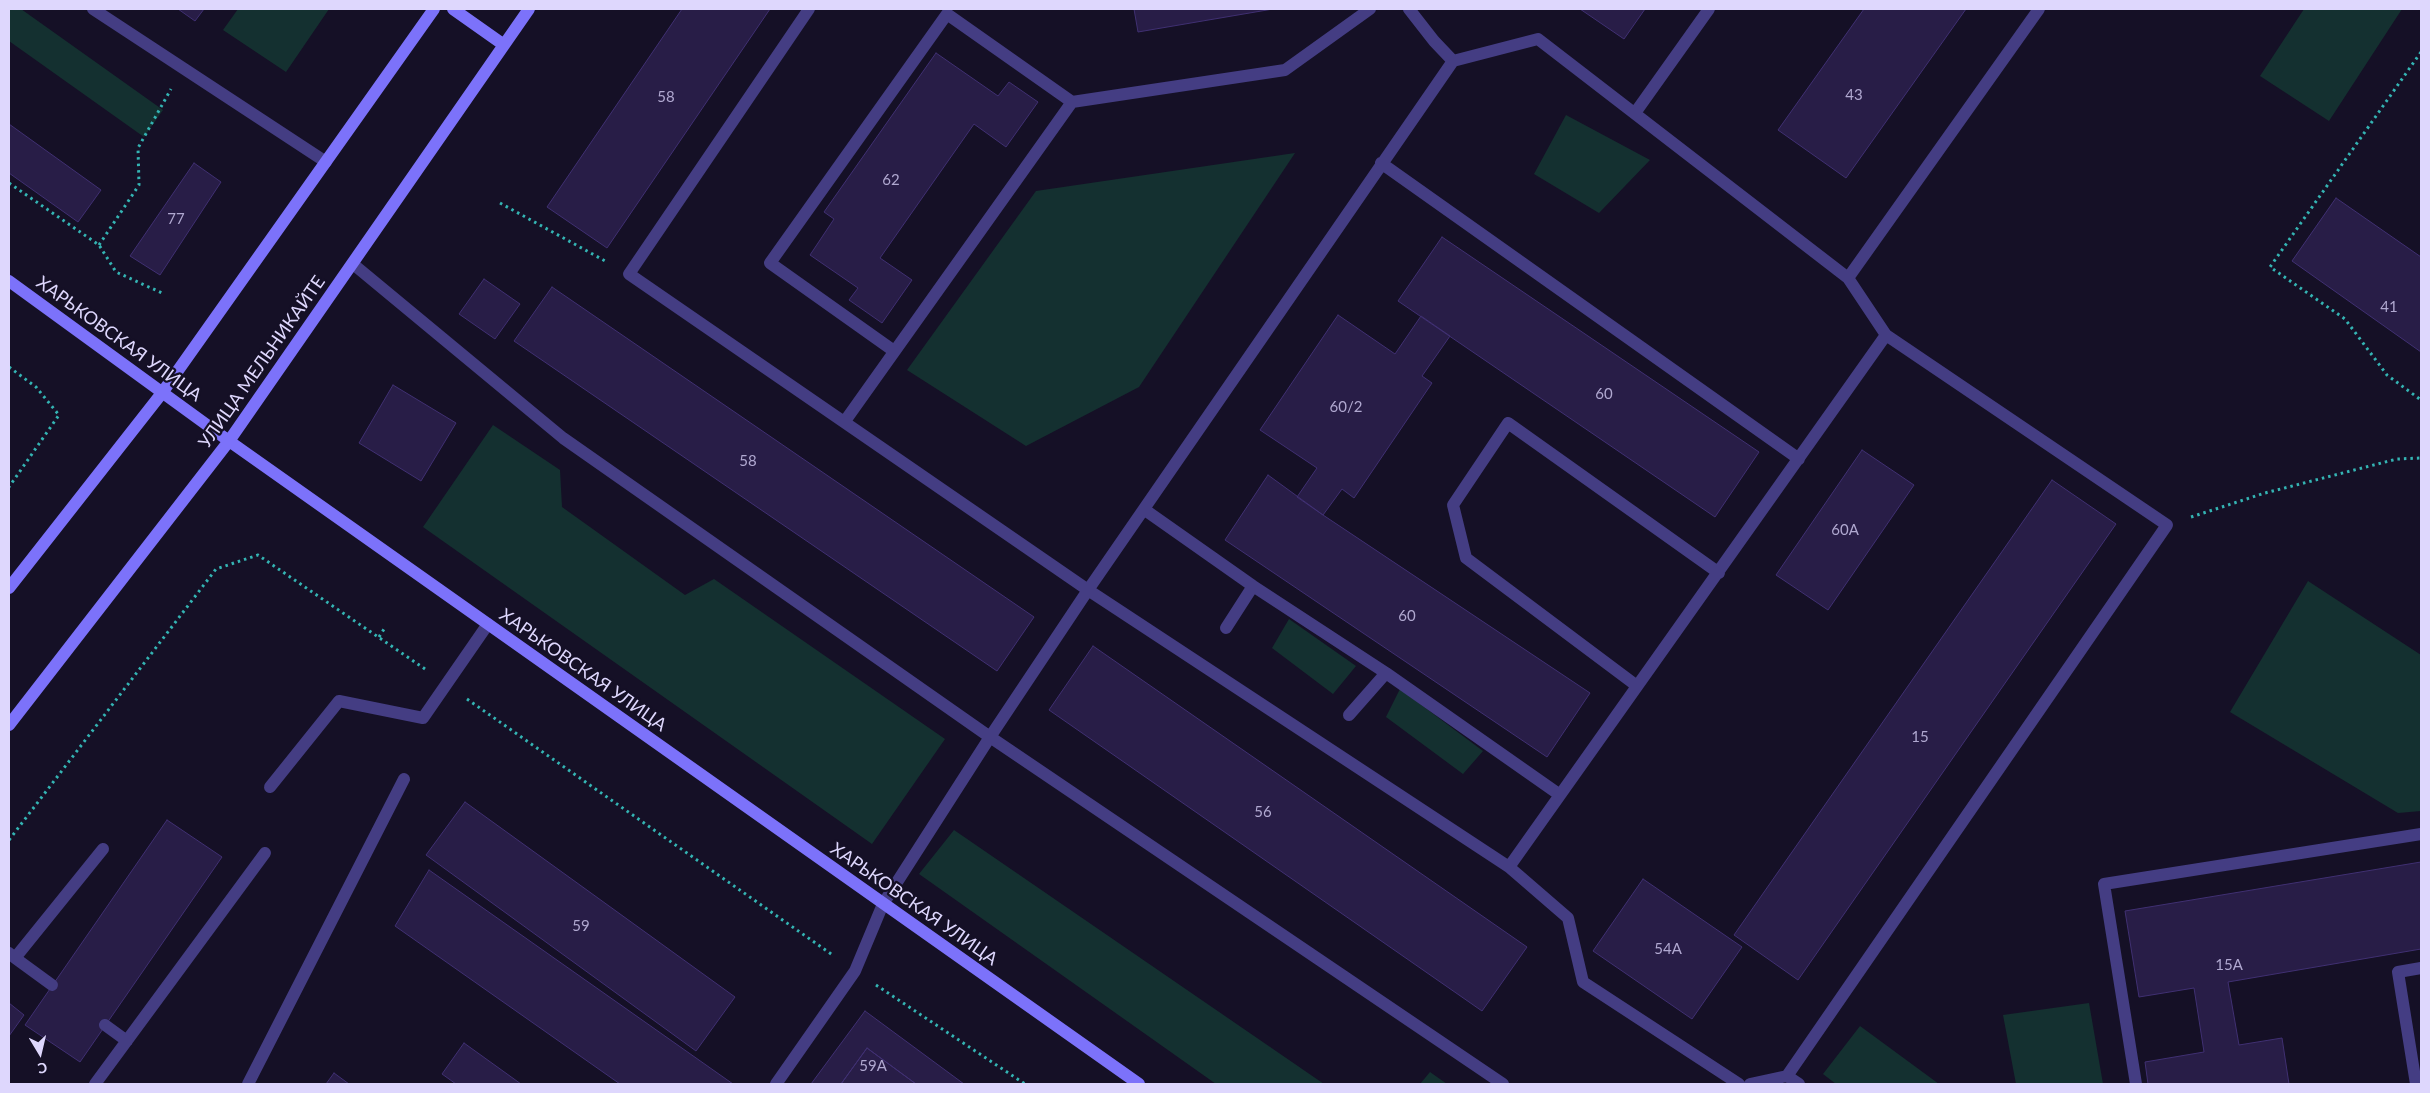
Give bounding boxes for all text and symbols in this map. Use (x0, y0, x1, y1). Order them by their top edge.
house number: 43 (1845, 86, 1863, 104)
house number: 58 (657, 88, 675, 106)
house number: 62 (882, 171, 900, 189)
house number: 77 (167, 210, 185, 228)
street label: ХАРЬКОВСКАЯ УЛИЦА (32, 272, 206, 406)
street label: УЛИЦА МЕЛЬНИКАЙТЕ (194, 272, 330, 452)
house number: 41 (2380, 298, 2398, 316)
house number: 60 (1595, 385, 1613, 403)
house number: 60/2 (1330, 398, 1362, 416)
house number: 58 (739, 452, 757, 470)
house number: 60А (1831, 521, 1859, 539)
street label: ХАРЬКОВСКАЯ УЛИЦА (495, 604, 671, 736)
house number: 60 (1398, 607, 1416, 625)
house number: 15 (1911, 728, 1929, 746)
house number: 56 (1254, 803, 1272, 821)
street label: ХАРЬКОВСКАЯ УЛИЦА (826, 838, 1002, 970)
house number: 59 (572, 917, 590, 935)
house number: 54А (1654, 940, 1682, 958)
house number: 15А (2215, 956, 2243, 974)
north arrow (15, 1028, 65, 1078)
house number: 59А (859, 1057, 887, 1075)
text: С (37, 1059, 48, 1077)

